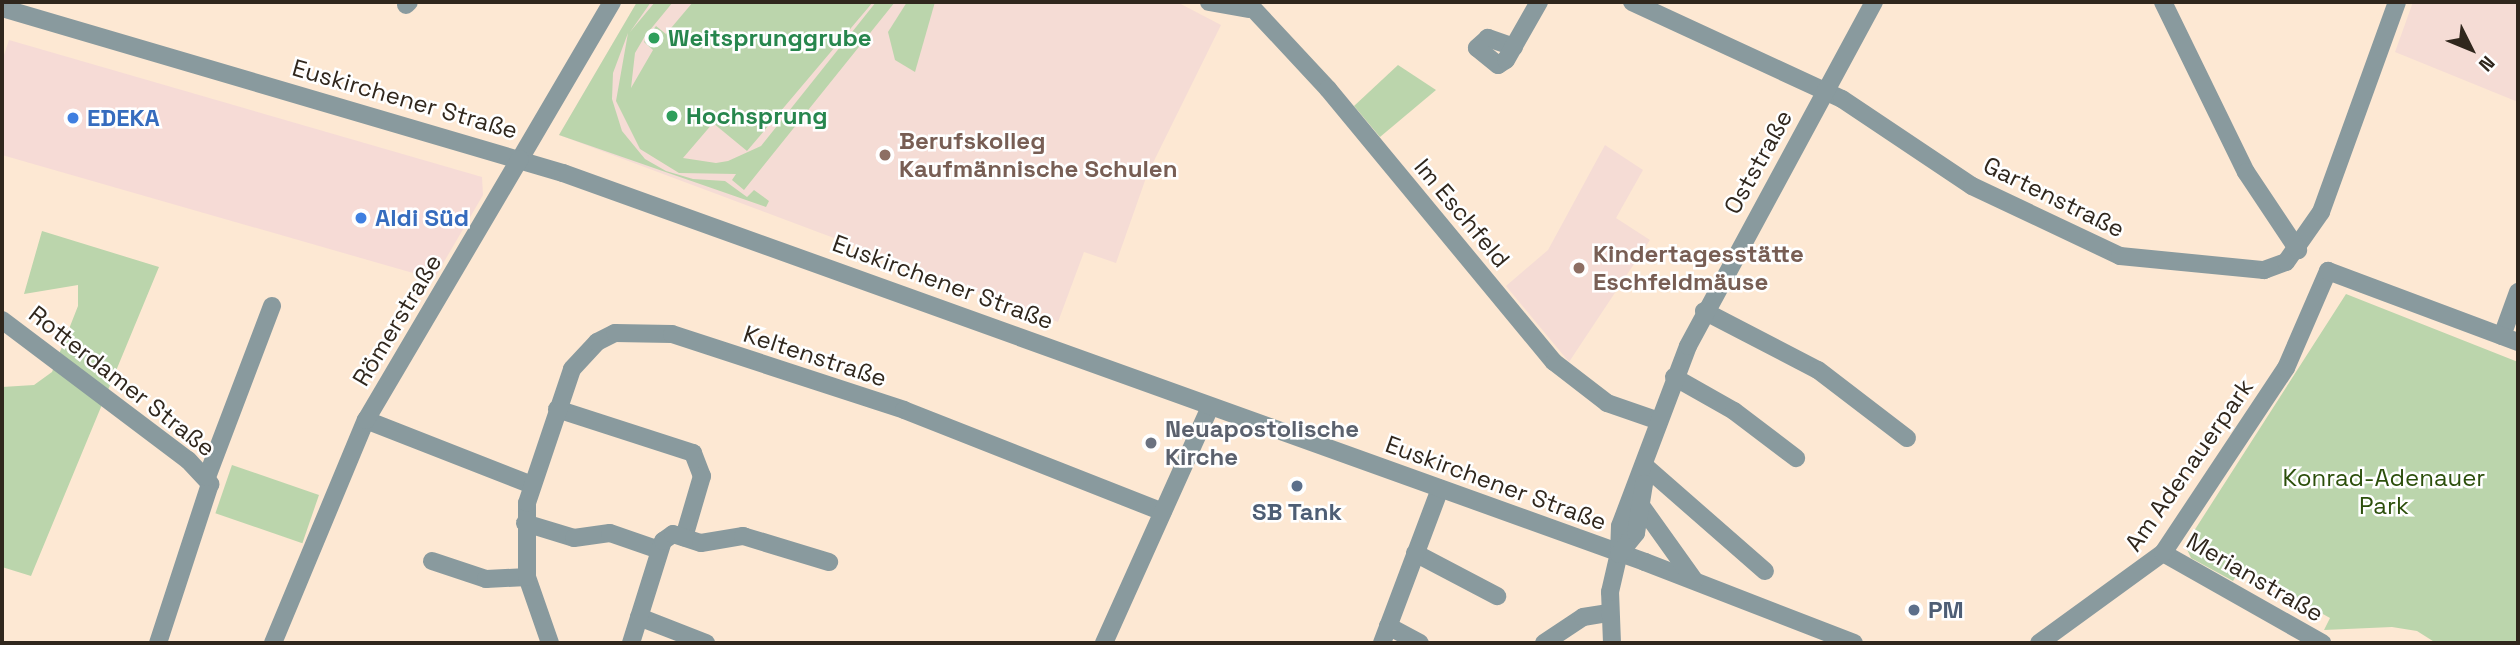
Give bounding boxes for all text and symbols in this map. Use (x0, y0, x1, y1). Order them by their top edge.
north arrow (2436, 14, 2506, 84)
place label: Weitsprunggrube (668, 24, 872, 52)
marker: Weitsprunggrube (646, 30, 662, 46)
text: N (2473, 50, 2500, 77)
street label: Euskirchener Straße (289, 53, 521, 145)
place label: Hochsprung (686, 102, 828, 130)
place label: EDEKA (87, 104, 160, 132)
street label: Oststraße (1718, 105, 1798, 219)
marker: Hochsprung (664, 108, 680, 124)
marker: EDEKA (65, 110, 81, 126)
place label: Berufskolleg Kaufmännische Schulen (899, 127, 1177, 183)
marker: Berufskolleg Kaufmännische Schulen (877, 147, 893, 163)
street label: Gartenstraße (1979, 150, 2129, 244)
street label: Im Eschfeld (1408, 153, 1516, 273)
place label: Aldi Süd (375, 204, 469, 232)
marker: Aldi Süd (353, 210, 369, 226)
street label: Euskirchener Straße (829, 229, 1057, 335)
place label: Kindertagesstätte Eschfeldmäuse (1593, 240, 1804, 296)
street label: Römerstraße (346, 249, 448, 391)
marker: Kindertagesstätte Eschfeldmäuse (1571, 260, 1587, 276)
street label: Rotterdamer Straße (23, 299, 221, 463)
street label: Keltenstraße (740, 319, 890, 393)
street label: Am Adenauerpark (2119, 373, 2259, 557)
place label: Neuapostolische Kirche (1165, 415, 1359, 471)
street label: Euskirchener Straße (1382, 430, 1610, 536)
marker: Neuapostolische Kirche (1143, 435, 1159, 451)
park label: Konrad-Adenauer Park (2283, 464, 2485, 520)
marker: SB Tank (1289, 478, 1305, 494)
place label: SB Tank (1252, 498, 1342, 526)
street label: Merianstraße (2181, 526, 2329, 628)
place label: PM (1928, 596, 1964, 624)
marker: PM (1906, 602, 1922, 618)

